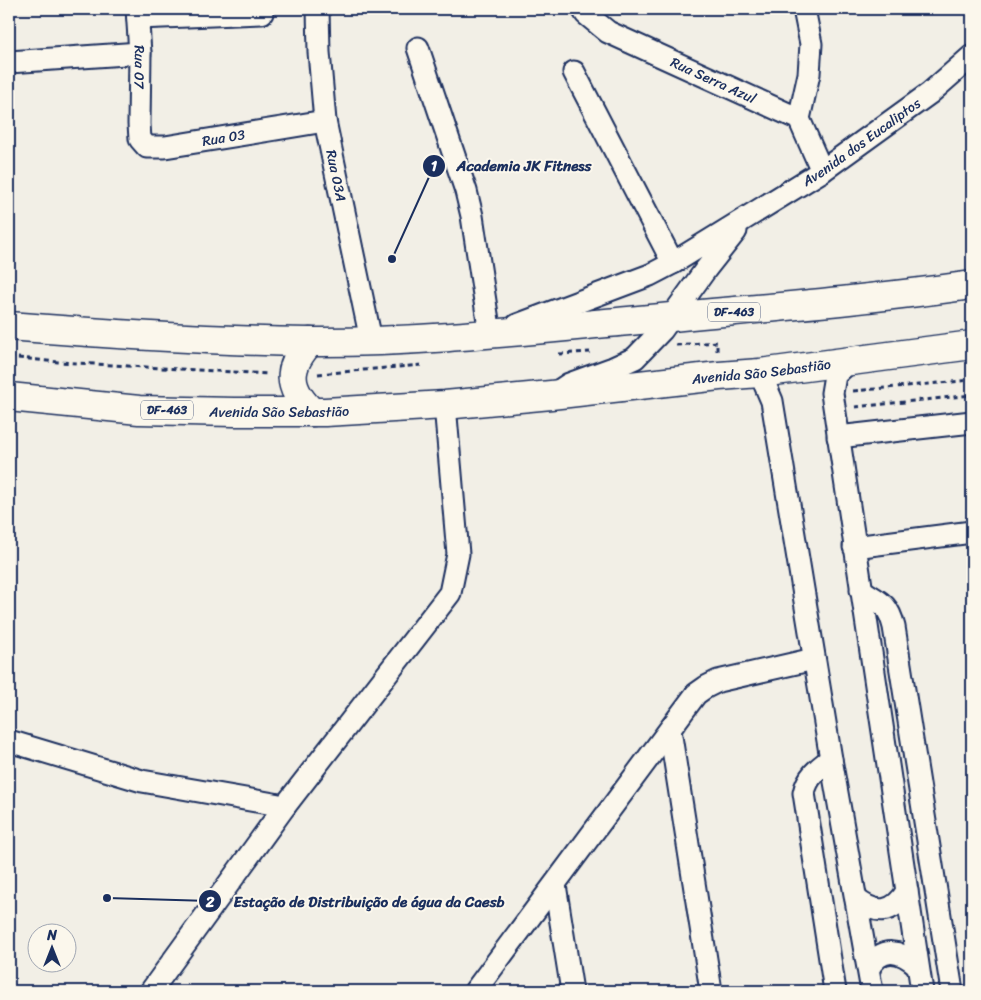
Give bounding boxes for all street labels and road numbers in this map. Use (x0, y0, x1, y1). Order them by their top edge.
street label: Rua 07 (126, 44, 152, 90)
street label: Rua Serra Azul (666, 50, 761, 111)
street label: Avenida dos Eucaliptos (796, 91, 927, 194)
street label: Rua 03 (200, 122, 247, 154)
street label: Rua 03A (318, 147, 354, 204)
road number: DF-463 (708, 302, 760, 322)
street label: Avenida São Sebastião (689, 352, 832, 392)
street label: Avenida São Sebastião (208, 399, 350, 425)
road number: DF-463 (141, 400, 193, 420)

